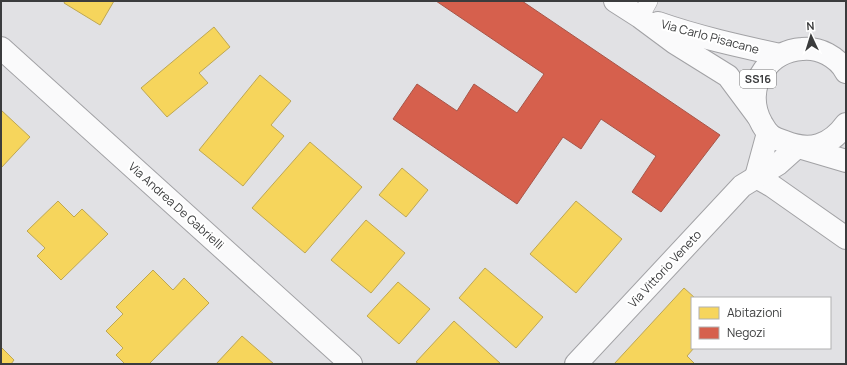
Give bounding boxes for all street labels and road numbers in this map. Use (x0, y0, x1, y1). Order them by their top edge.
street label: Via Carlo Pisacane (659, 15, 761, 58)
road number: SS16 (740, 70, 776, 88)
street label: Via Andrea De Gabrielli (125, 158, 228, 253)
street label: Via Vittorio Veneto (624, 226, 705, 311)

